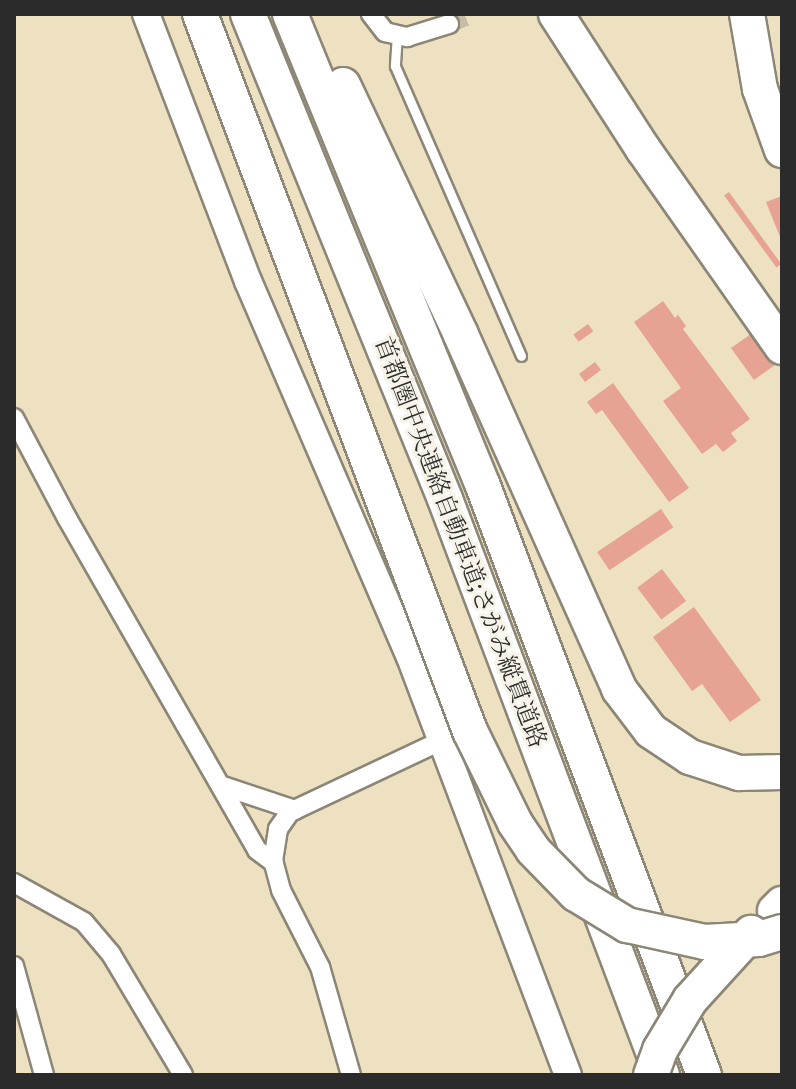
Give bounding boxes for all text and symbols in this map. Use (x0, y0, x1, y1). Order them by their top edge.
street label: 首都圏中央連絡自動車道;さがみ縦貫道路 (369, 332, 553, 752)

